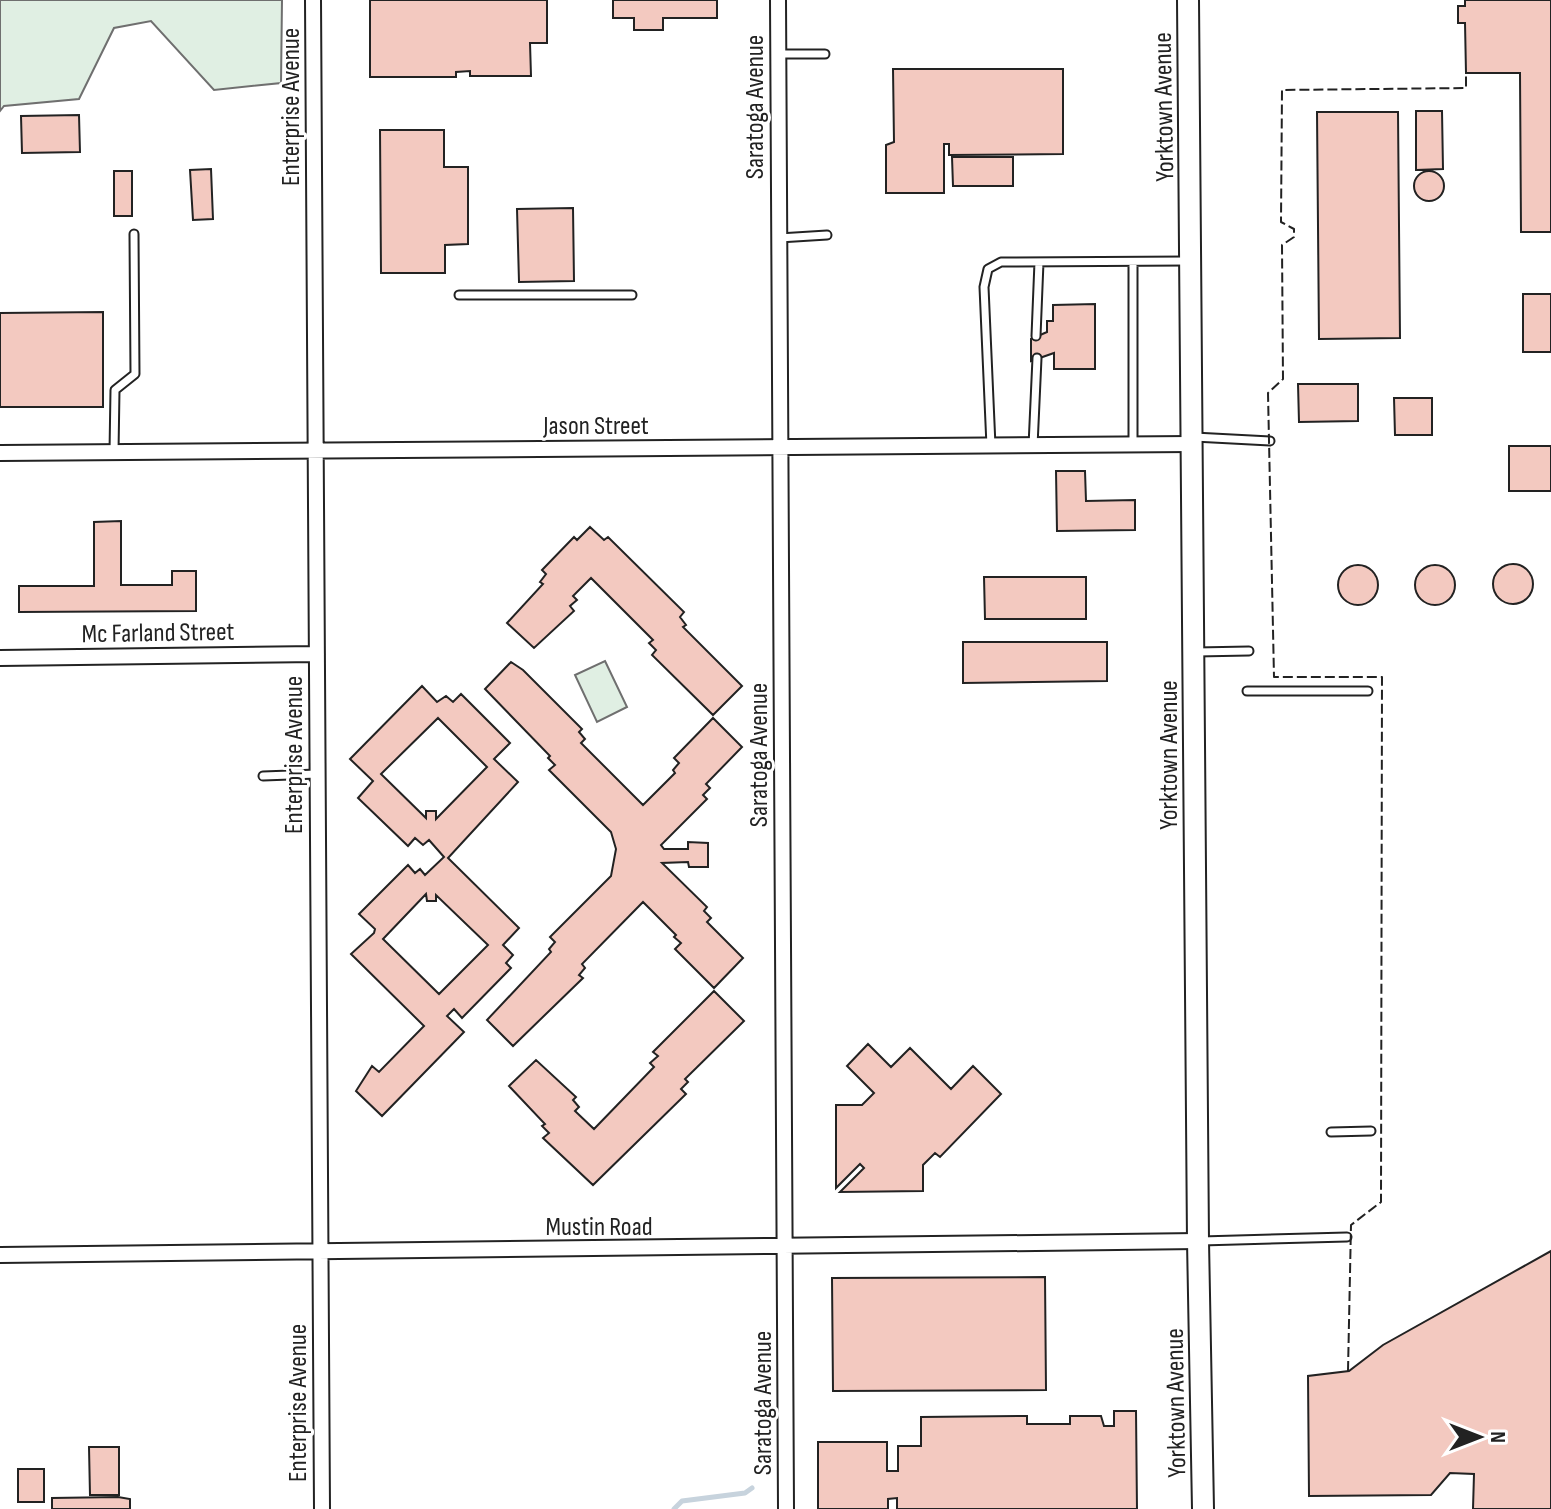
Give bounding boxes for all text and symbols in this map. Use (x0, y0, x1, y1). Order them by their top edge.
street label: Enterprise Avenue (276, 28, 307, 186)
street label: Yorktown Avenue (1148, 32, 1181, 182)
street label: Saratoga Avenue (740, 35, 771, 179)
street label: Jason Street (542, 411, 649, 442)
street label: Mc Farland Street (81, 617, 235, 650)
street label: Enterprise Avenue (279, 676, 310, 834)
street label: Yorktown Avenue (1154, 680, 1185, 830)
street label: Saratoga Avenue (744, 683, 775, 827)
street label: Mustin Road (546, 1212, 653, 1243)
street label: Enterprise Avenue (283, 1324, 314, 1482)
street label: Yorktown Avenue (1160, 1328, 1193, 1478)
street label: Saratoga Avenue (748, 1331, 779, 1475)
north arrow (1439, 1397, 1519, 1477)
text: N (1484, 1431, 1511, 1443)

